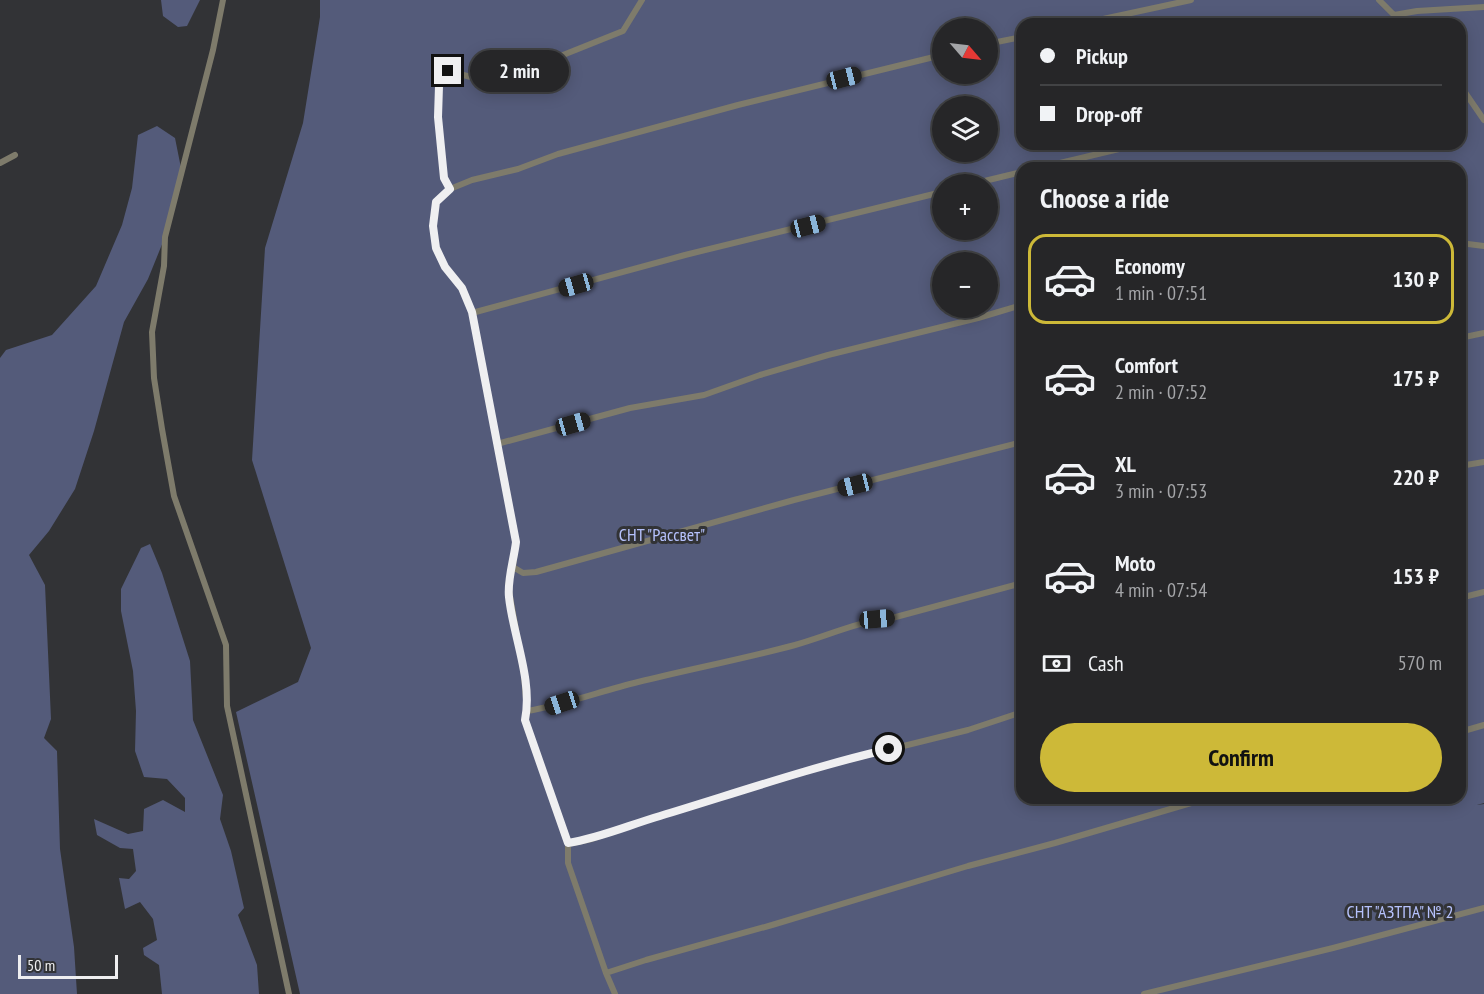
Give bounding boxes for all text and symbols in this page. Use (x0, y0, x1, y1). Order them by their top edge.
north arrow (932, 18, 998, 84)
map controls (932, 18, 998, 318)
text: Pickup (1076, 42, 1128, 70)
callout: 2 min (469, 50, 568, 92)
route end (434, 57, 461, 84)
text: 2 min (499, 58, 540, 84)
car (824, 65, 864, 91)
button: layers (932, 96, 998, 162)
text: Drop-off (1076, 100, 1142, 128)
button: + (932, 174, 998, 240)
text: Choose a ride (1040, 181, 1169, 215)
car (788, 213, 828, 239)
button: − (932, 252, 998, 318)
icon: car (1043, 252, 1097, 306)
text: Economy (1115, 252, 1185, 280)
text: 130 ₽ (1392, 265, 1439, 293)
car (556, 271, 596, 299)
text: 1 min · 07:51 (1115, 280, 1207, 306)
icon: car (1043, 351, 1097, 405)
text: Comfort (1115, 351, 1178, 379)
text: 175 ₽ (1392, 364, 1439, 392)
text: 2 min · 07:52 (1115, 379, 1207, 405)
car (553, 410, 593, 438)
icon: car (1043, 450, 1097, 504)
text: XL (1115, 450, 1136, 478)
text: 220 ₽ (1392, 463, 1439, 491)
car (835, 472, 875, 498)
text: 3 min · 07:53 (1115, 478, 1207, 504)
park label: СНТ "Рассвет" (619, 523, 705, 546)
icon: car (1043, 549, 1097, 603)
text: Moto (1115, 549, 1156, 577)
text: 153 ₽ (1392, 562, 1439, 590)
text: 4 min · 07:54 (1115, 577, 1207, 603)
car (858, 608, 896, 630)
icon: cash (1040, 647, 1073, 680)
text: Cash (1088, 649, 1124, 677)
text: 570 m (1398, 650, 1442, 676)
car (542, 689, 582, 717)
button: Confirm (1040, 723, 1442, 792)
route start (875, 735, 902, 762)
park label: СНТ "АЗТПА" № 2 (1346, 900, 1454, 923)
scale bar (18, 952, 118, 980)
text: 50 m (27, 955, 55, 975)

